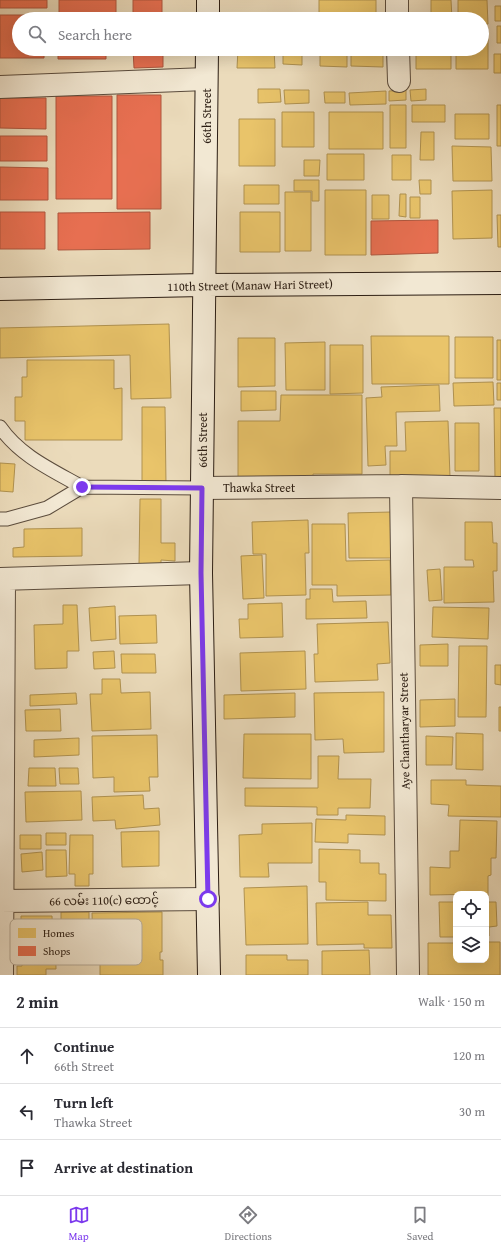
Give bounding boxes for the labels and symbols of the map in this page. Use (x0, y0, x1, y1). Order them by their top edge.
street label: 66th Street (198, 87, 215, 144)
street label: 110th Street (Manaw Hari Street) (167, 275, 333, 295)
street label: 66th Street (194, 411, 211, 468)
route end (73, 478, 91, 496)
street label: Thawka Street (223, 479, 296, 496)
street label: Aye Chantharyar Street (394, 671, 414, 790)
route start (199, 890, 217, 908)
street label: 66 လမ်း 110(c) ထောင့် (49, 891, 159, 909)
legend (10, 919, 142, 965)
text: Homes (43, 925, 74, 941)
text: Shops (43, 943, 70, 959)

